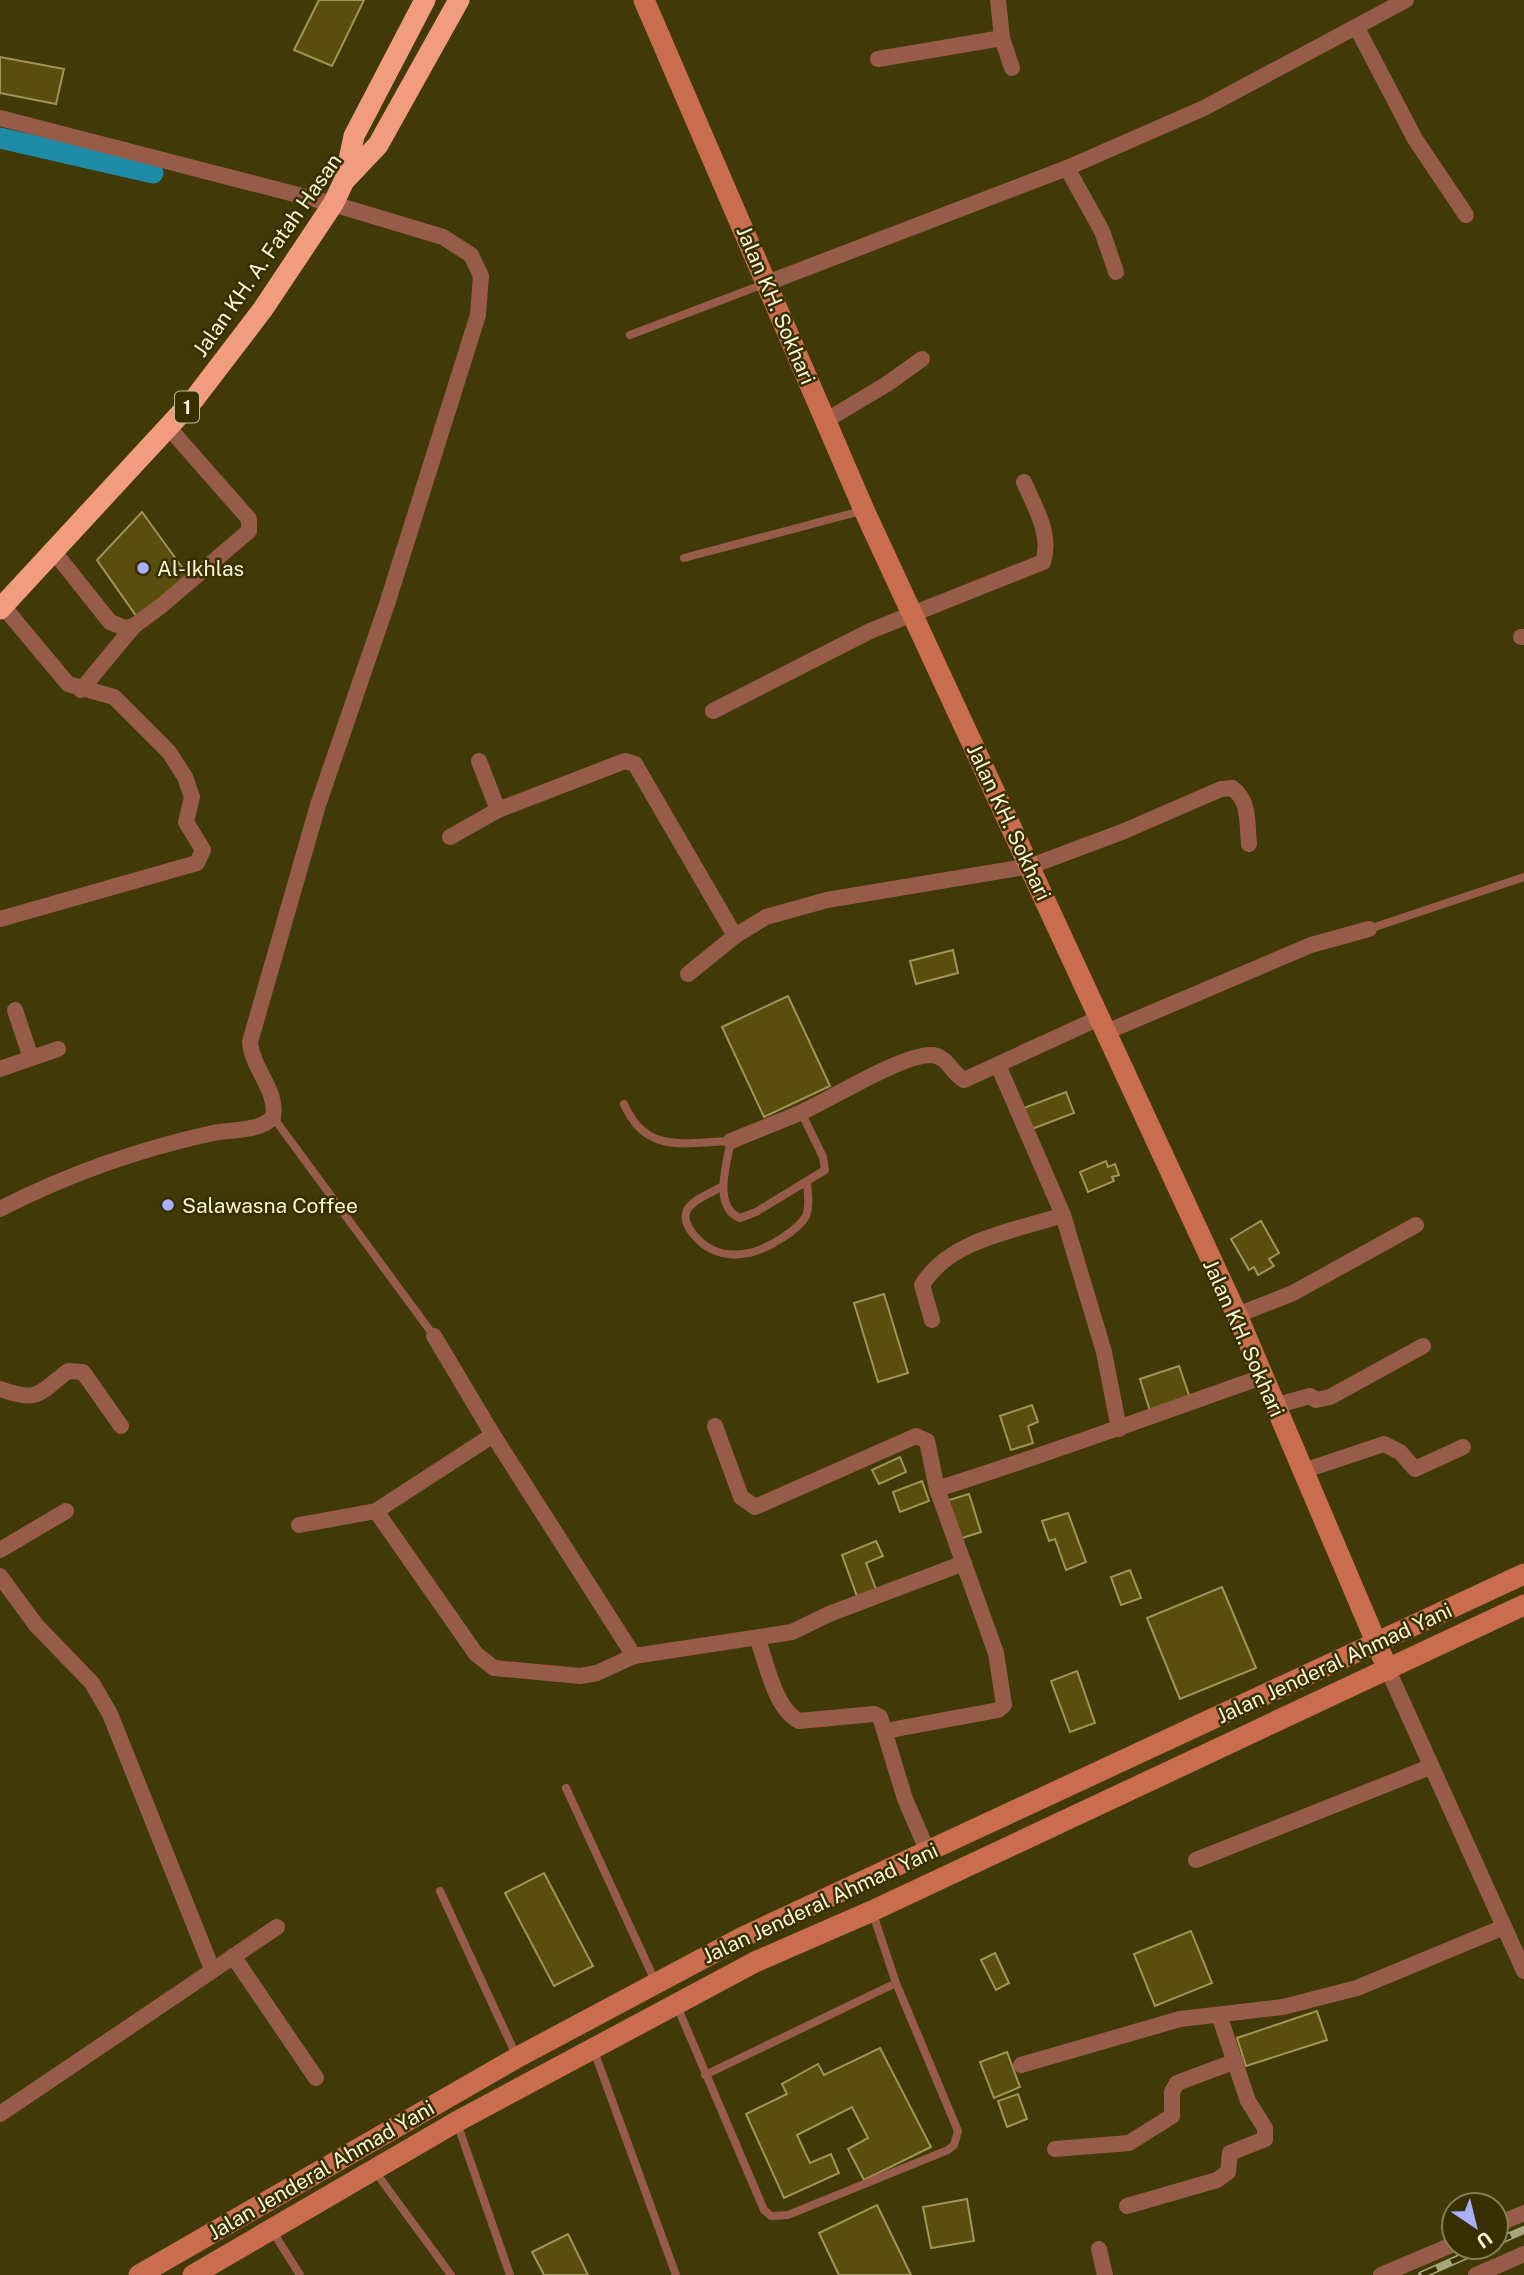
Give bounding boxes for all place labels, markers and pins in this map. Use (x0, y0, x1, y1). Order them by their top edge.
place label: Al-Ikhlas (157, 556, 244, 581)
marker: Al-Ikhlas (135, 560, 151, 576)
place label: Salawasna Coffee (182, 1193, 358, 1218)
marker: Salawasna Coffee (160, 1197, 176, 1213)

